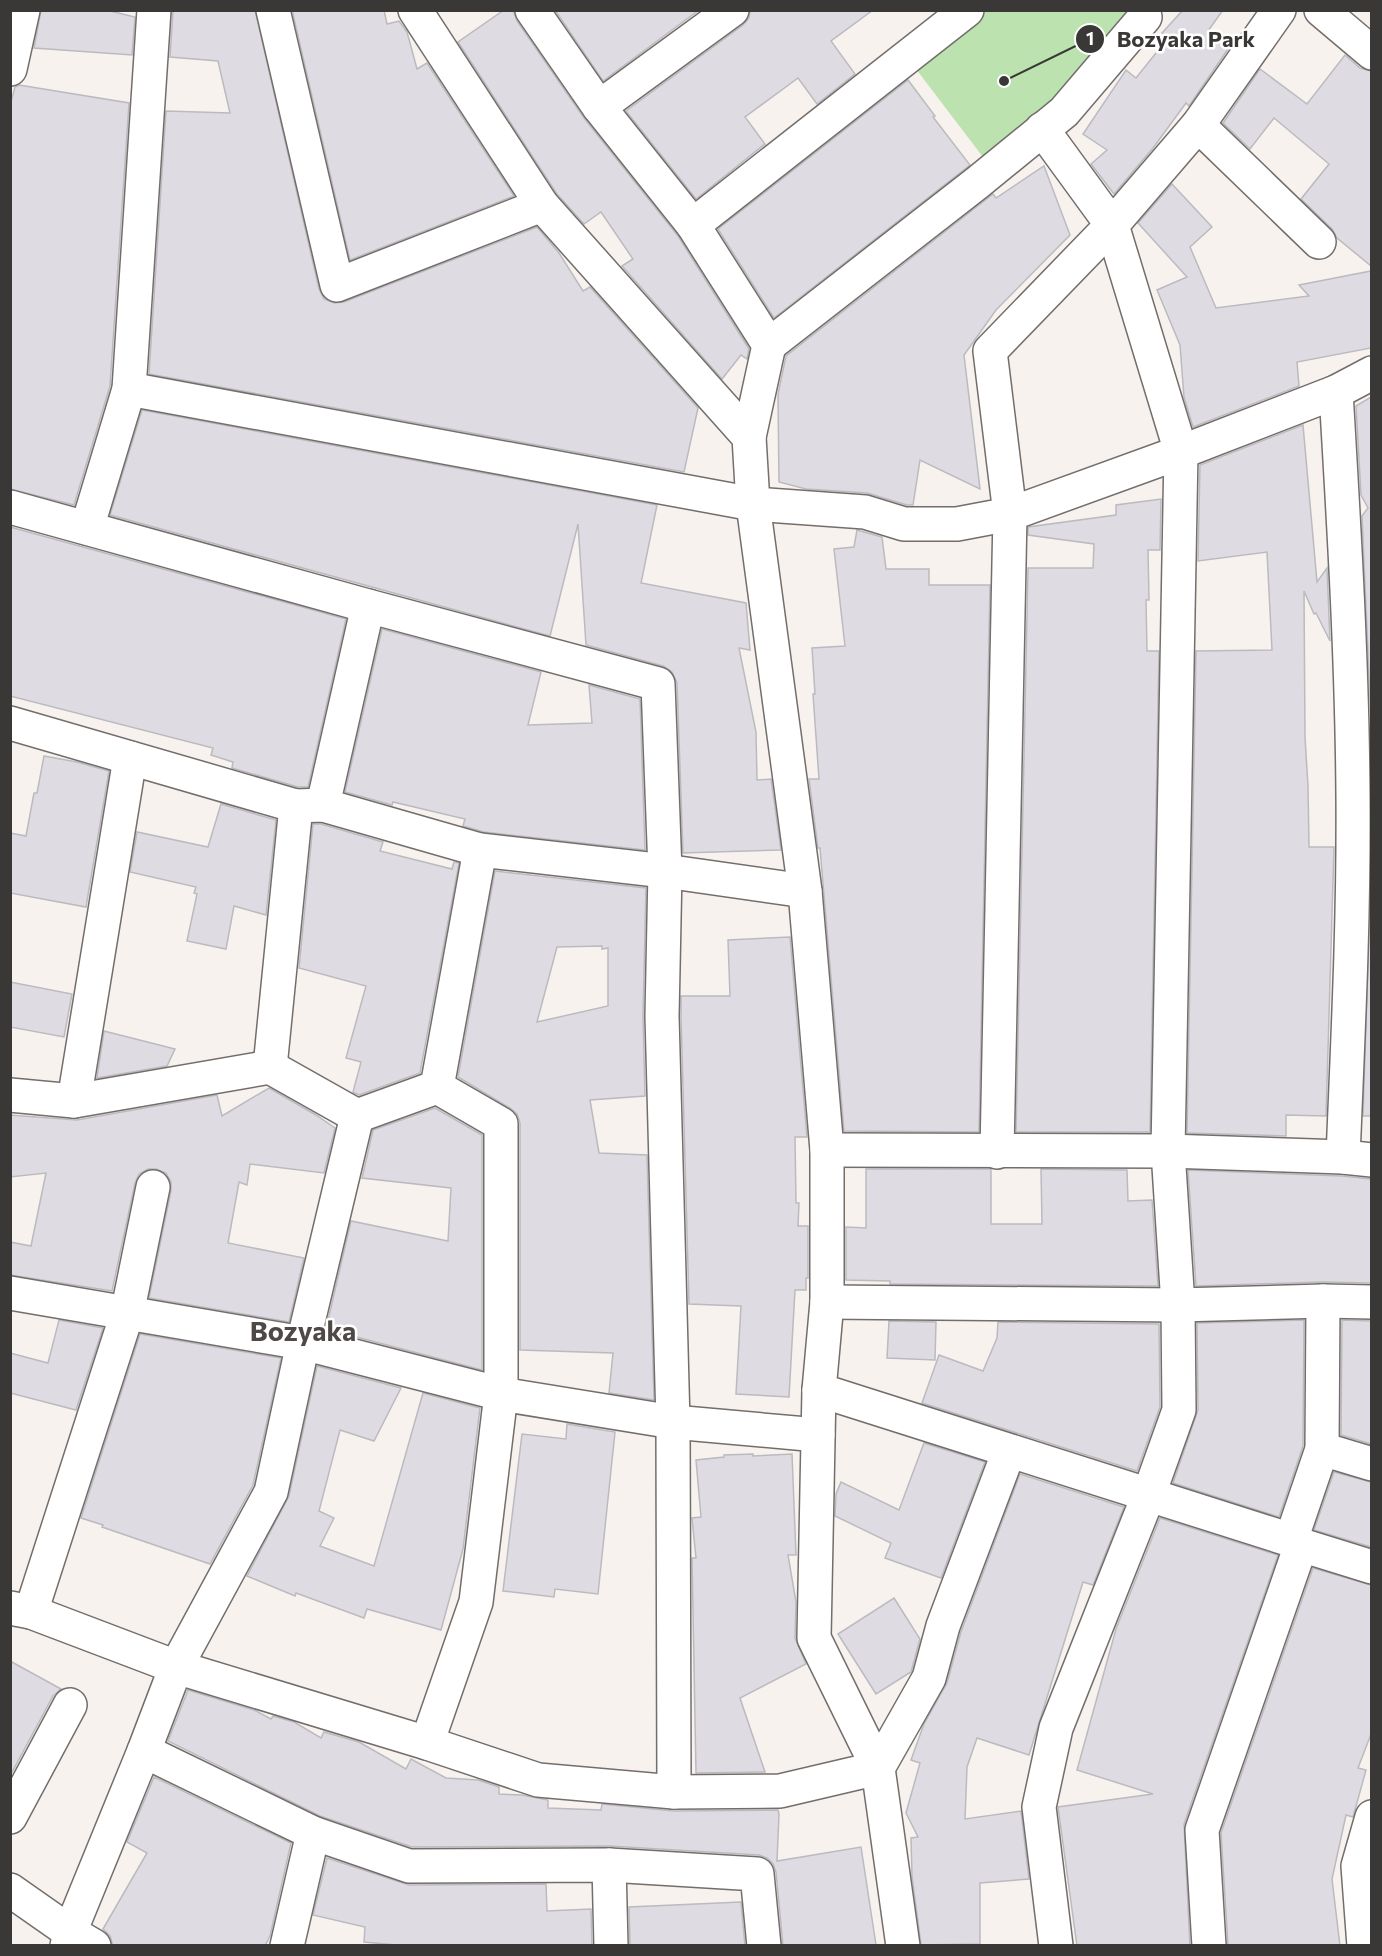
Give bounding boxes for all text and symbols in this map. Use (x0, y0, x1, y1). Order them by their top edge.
callout: Bozyaka Park (1075, 19, 1267, 59)
text: Bozyaka Park (1117, 25, 1256, 52)
text: 1 (1086, 27, 1094, 49)
district label: Bozyaka (250, 1314, 356, 1347)

